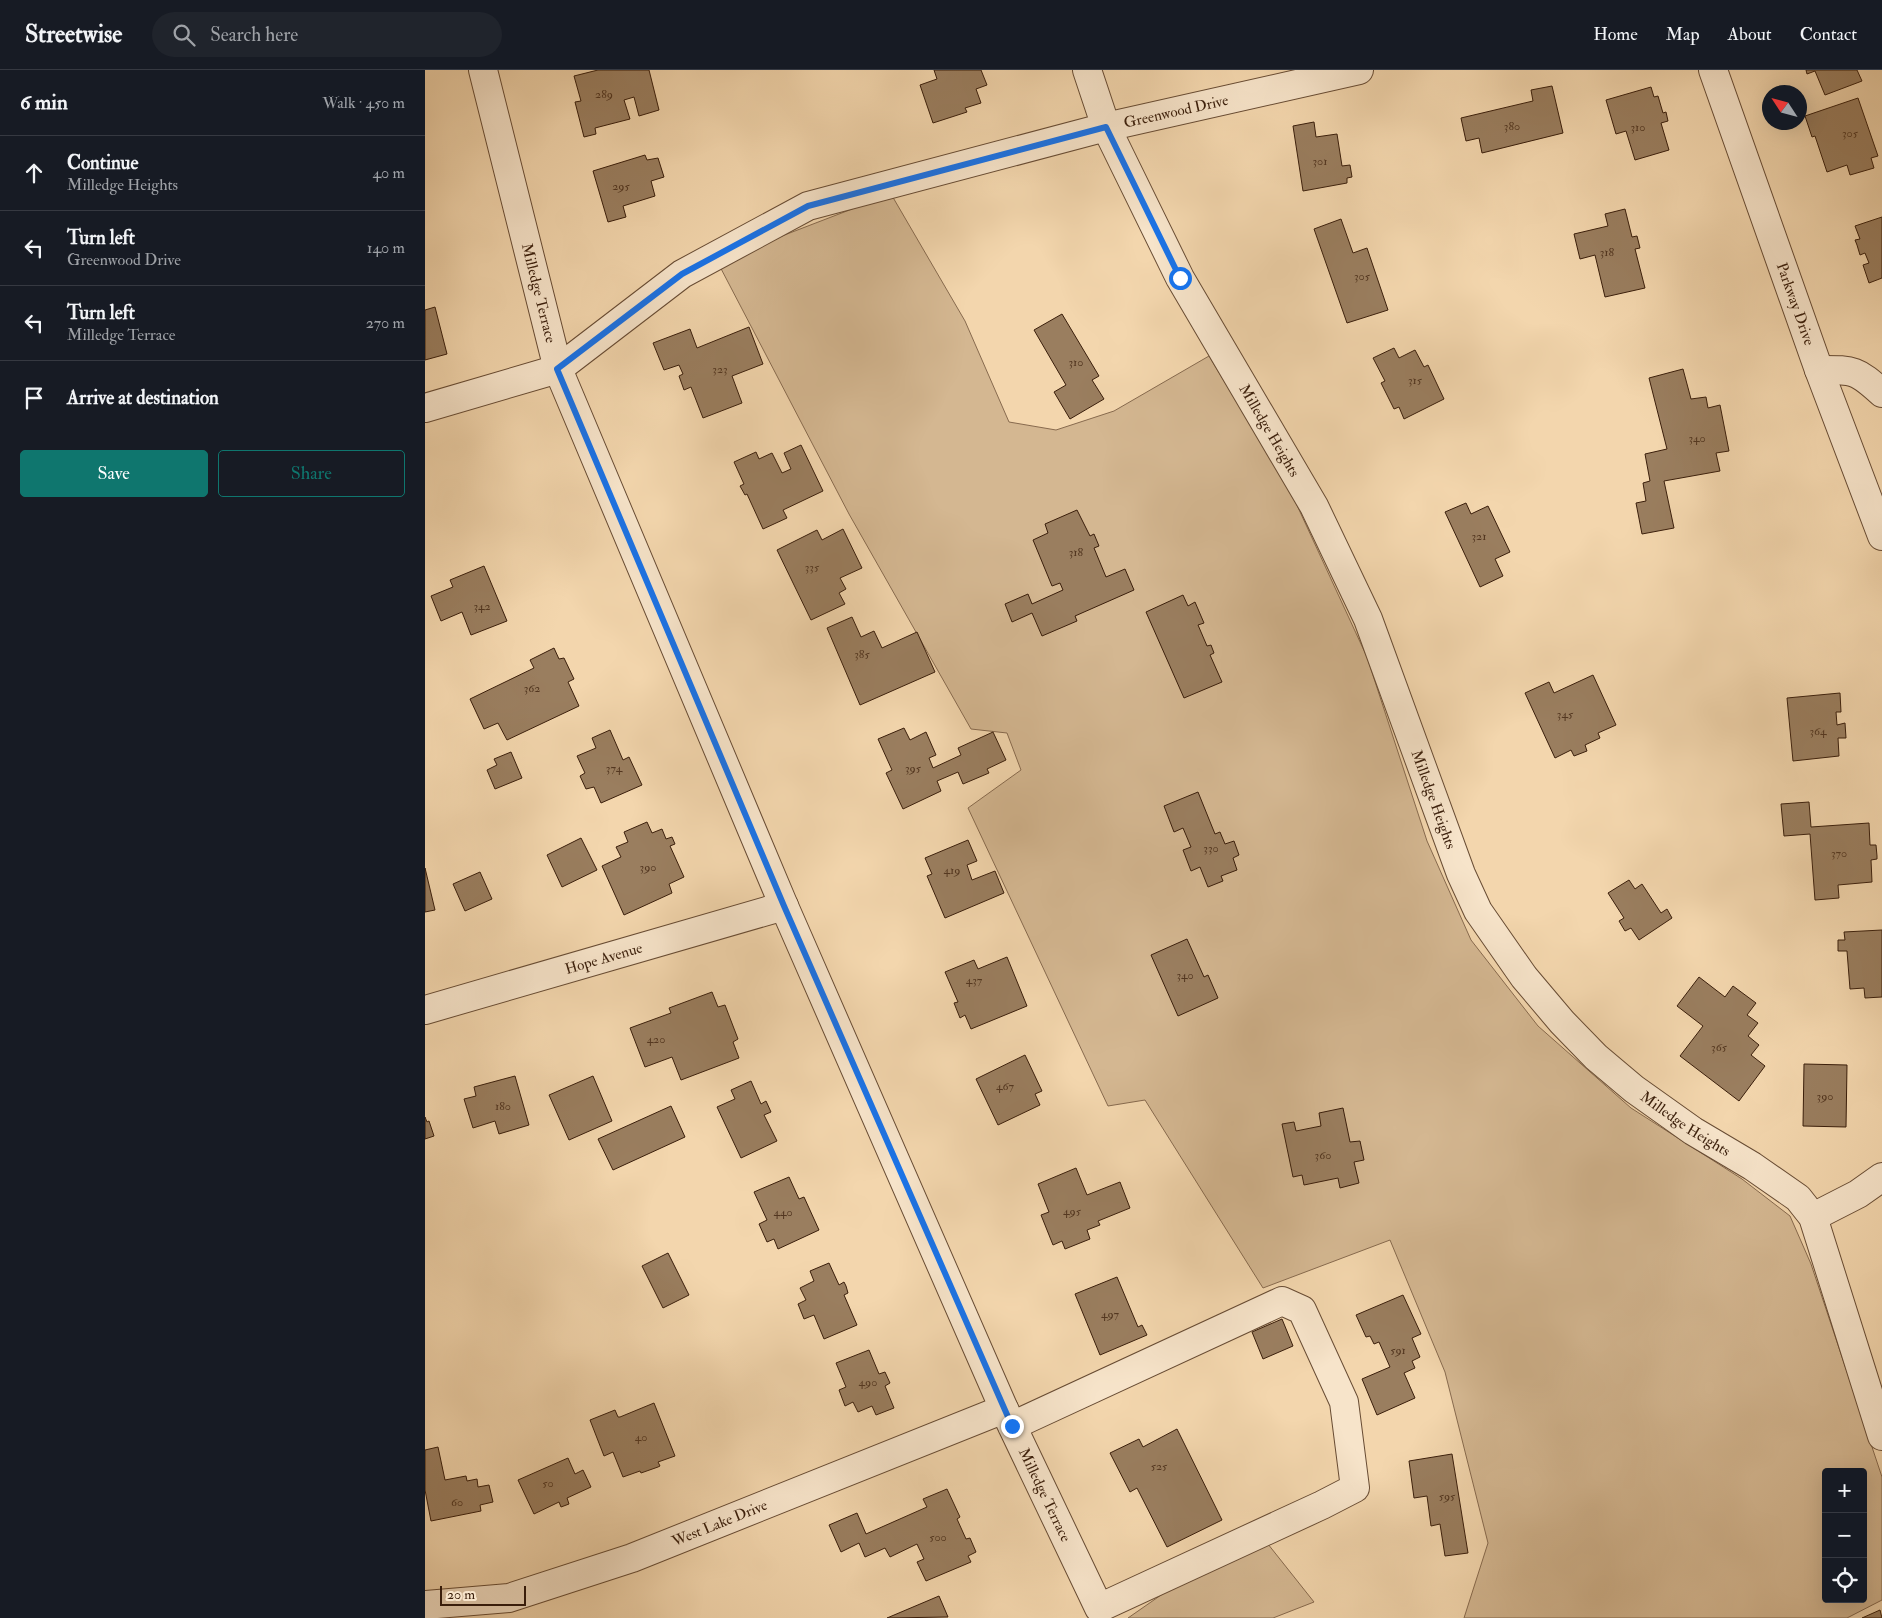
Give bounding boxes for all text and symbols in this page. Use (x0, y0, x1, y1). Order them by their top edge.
search box (152, 12, 502, 57)
text: Streetwise (25, 19, 122, 50)
icon: search (170, 21, 198, 49)
text: Search here (210, 23, 298, 47)
text: Home (1593, 23, 1638, 46)
text: Map (1666, 23, 1700, 46)
text: About (1728, 23, 1772, 46)
text: Contact (1800, 23, 1857, 46)
north arrow (1762, 85, 1807, 130)
house number: 289 (595, 87, 613, 102)
text: 6 min (20, 89, 68, 116)
street label: Greenwood Drive (1122, 90, 1230, 132)
text: Walk · 450 m (322, 93, 405, 113)
house number: 380 (1504, 119, 1520, 134)
house number: 310 (1631, 120, 1645, 135)
house number: 305 (1842, 126, 1859, 141)
text: Continue (67, 151, 138, 175)
house number: 301 (1313, 154, 1327, 169)
icon: ahead (20, 159, 48, 187)
text: 40 m (372, 163, 405, 183)
text: Milledge Heights (67, 175, 178, 195)
house number: 295 (612, 179, 630, 194)
text: Turn left (67, 226, 135, 250)
icon: left (20, 234, 48, 262)
text: 140 m (367, 238, 405, 258)
street label: Milledge Terrace (517, 241, 561, 345)
house number: 318 (1600, 245, 1615, 260)
text: Greenwood Drive (67, 250, 181, 270)
street label: Parkway Drive (1772, 260, 1819, 348)
route start (1169, 267, 1192, 290)
house number: 305 (1354, 269, 1371, 284)
text: Turn left (67, 301, 135, 325)
icon: left (20, 309, 48, 337)
text: 270 m (366, 313, 405, 333)
text: Milledge Terrace (67, 325, 176, 345)
house number: 310 (1069, 355, 1083, 370)
house number: 323 (712, 362, 728, 377)
house number: 315 (1408, 373, 1423, 388)
street label: Milledge Heights (1235, 381, 1304, 480)
icon: arrive (20, 384, 48, 412)
text: Arrive at destination (67, 386, 219, 410)
house number: 340 (1688, 431, 1706, 446)
button: Save (20, 450, 208, 497)
button: Share (218, 450, 405, 497)
house number: 321 (1472, 529, 1486, 544)
house number: 318 (1069, 545, 1084, 560)
house number: 335 (805, 560, 820, 575)
house number: 342 (473, 599, 491, 614)
house number: 385 (854, 647, 870, 662)
house number: 362 (524, 681, 540, 696)
house number: 345 (1557, 707, 1574, 722)
house number: 364 (1809, 724, 1827, 739)
street label: Milledge Heights (1407, 747, 1461, 852)
house number: 374 (606, 761, 623, 776)
house number: 395 (905, 761, 922, 776)
house number: 330 (1203, 841, 1219, 856)
house number: 370 (1831, 846, 1847, 861)
house number: 390 (640, 860, 656, 875)
house number: 419 (944, 863, 960, 878)
street label: Hope Avenue (563, 938, 645, 978)
house number: 340 (1176, 968, 1194, 983)
house number: 437 (966, 973, 983, 988)
house number: 420 (647, 1032, 665, 1047)
house number: 365 (1711, 1040, 1728, 1055)
house number: 467 (996, 1079, 1015, 1094)
street label: Milledge Heights (1637, 1087, 1734, 1161)
house number: 390 (1817, 1089, 1833, 1104)
house number: 180 (495, 1099, 511, 1114)
house number: 360 (1315, 1148, 1331, 1163)
house number: 495 (1063, 1204, 1082, 1219)
house number: 440 (773, 1205, 793, 1220)
house number: 497 (1101, 1307, 1120, 1322)
house number: 591 (1390, 1343, 1406, 1358)
house number: 490 (859, 1375, 877, 1390)
route end (1001, 1415, 1024, 1438)
house number: 40 (635, 1430, 647, 1445)
street label: Milledge Terrace (1014, 1445, 1076, 1545)
house number: 525 (1151, 1459, 1168, 1474)
map controls (1822, 1468, 1867, 1603)
button: + (1822, 1468, 1867, 1513)
house number: 50 (542, 1476, 554, 1491)
house number: 595 (1439, 1489, 1456, 1504)
house number: 60 (451, 1495, 463, 1510)
street label: West Lake Drive (668, 1495, 770, 1551)
button: − (1822, 1513, 1867, 1558)
house number: 500 (929, 1530, 947, 1545)
button: locate (1822, 1558, 1867, 1603)
scale bar (440, 1583, 526, 1606)
text: 20 m (447, 1586, 475, 1603)

